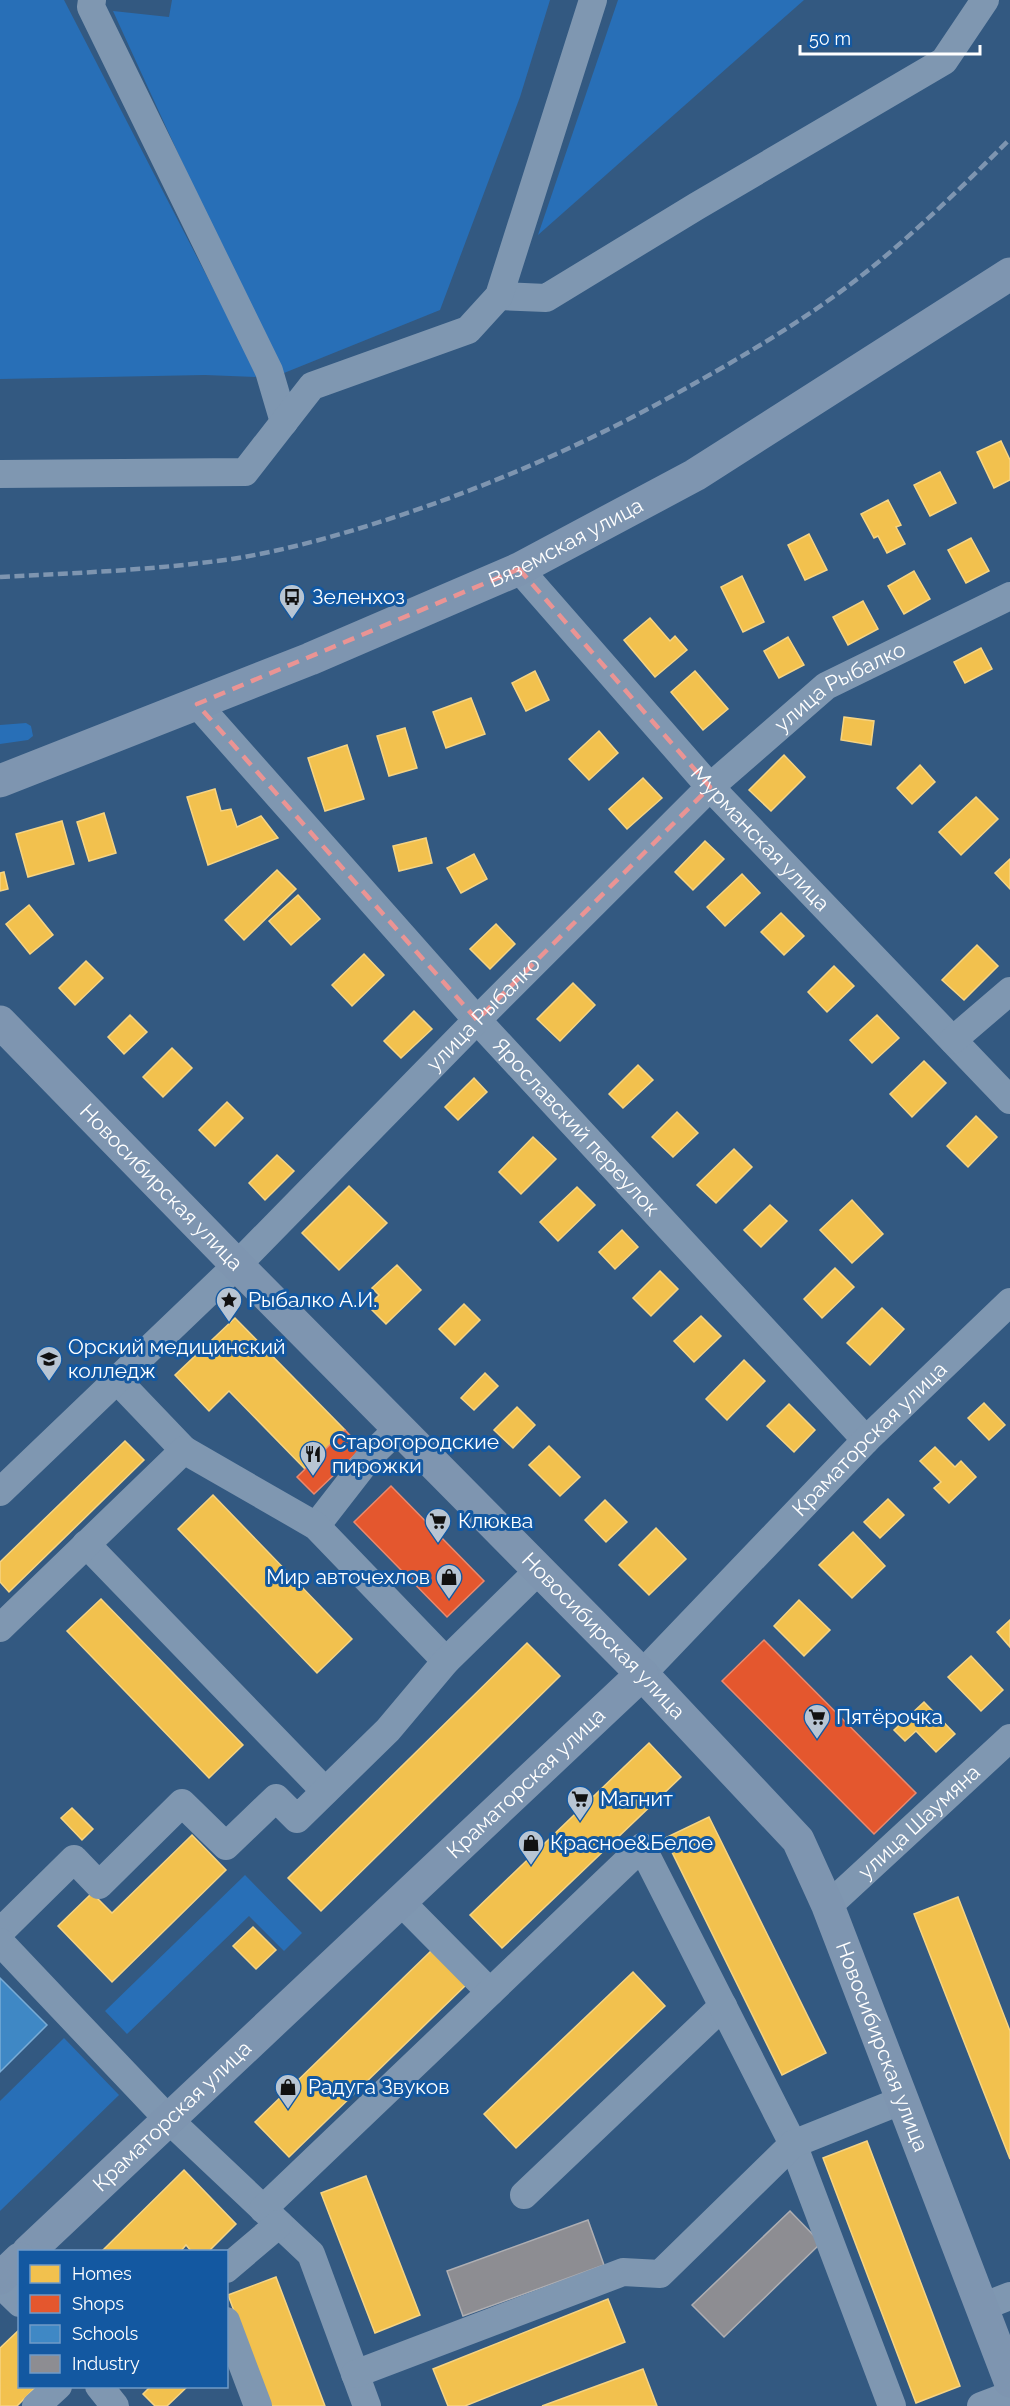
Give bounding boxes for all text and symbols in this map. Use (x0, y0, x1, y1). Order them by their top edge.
scale bar (800, 18, 980, 56)
text: 50 m (809, 28, 851, 49)
street label: Вяземская улица (485, 492, 647, 593)
bus stop icon: Зеленхоз (277, 582, 307, 620)
place label: Зеленхоз (312, 584, 405, 609)
street label: улица Рыбалко (769, 636, 910, 737)
street label: Мурманская улица (686, 761, 835, 916)
street label: улица Рыбалко (421, 951, 545, 1076)
street label: Ярославский переулок (488, 1032, 665, 1221)
street label: Новосибирская улица (75, 1099, 248, 1276)
place icon: Рыбалко А.И. (214, 1285, 244, 1323)
place label: Рыбалко А.И. (248, 1287, 377, 1312)
place label: Орский медицинский колледж (68, 1334, 285, 1383)
school or university icon: Орский медицинский колледж (34, 1344, 64, 1382)
street label: Краматорская улица (787, 1356, 952, 1521)
place label: Старогородские пирожки (332, 1429, 499, 1478)
restaurant icon: Старогородские пирожки (298, 1439, 328, 1477)
supermarket icon: Клюква (423, 1506, 453, 1544)
place label: Клюква (458, 1508, 533, 1533)
street label: Новосибирская улица (517, 1547, 691, 1724)
shop icon: Мир авточехлов (434, 1562, 464, 1600)
place label: Мир авточехлов (266, 1564, 430, 1589)
street label: Краматорская улица (441, 1702, 610, 1863)
supermarket icon: Пятёрочка (802, 1702, 832, 1740)
place label: Пятёрочка (836, 1704, 943, 1729)
street label: улица Шаумяна (853, 1759, 985, 1884)
supermarket icon: Магнит (565, 1784, 595, 1822)
place label: Магнит (600, 1786, 673, 1811)
shop icon: Красное&Белое (516, 1828, 546, 1866)
place label: Красное&Белое (550, 1830, 713, 1855)
street label: Новосибирская улица (831, 1938, 934, 2155)
street label: Краматорская улица (87, 2035, 256, 2196)
shop icon: Радуга Звуков (273, 2072, 303, 2110)
place label: Радуга Звуков (308, 2074, 449, 2099)
legend (18, 2250, 228, 2388)
text: Homes (72, 2263, 132, 2284)
text: Shops (72, 2293, 124, 2314)
text: Schools (72, 2323, 139, 2344)
text: Industry (72, 2353, 140, 2374)

